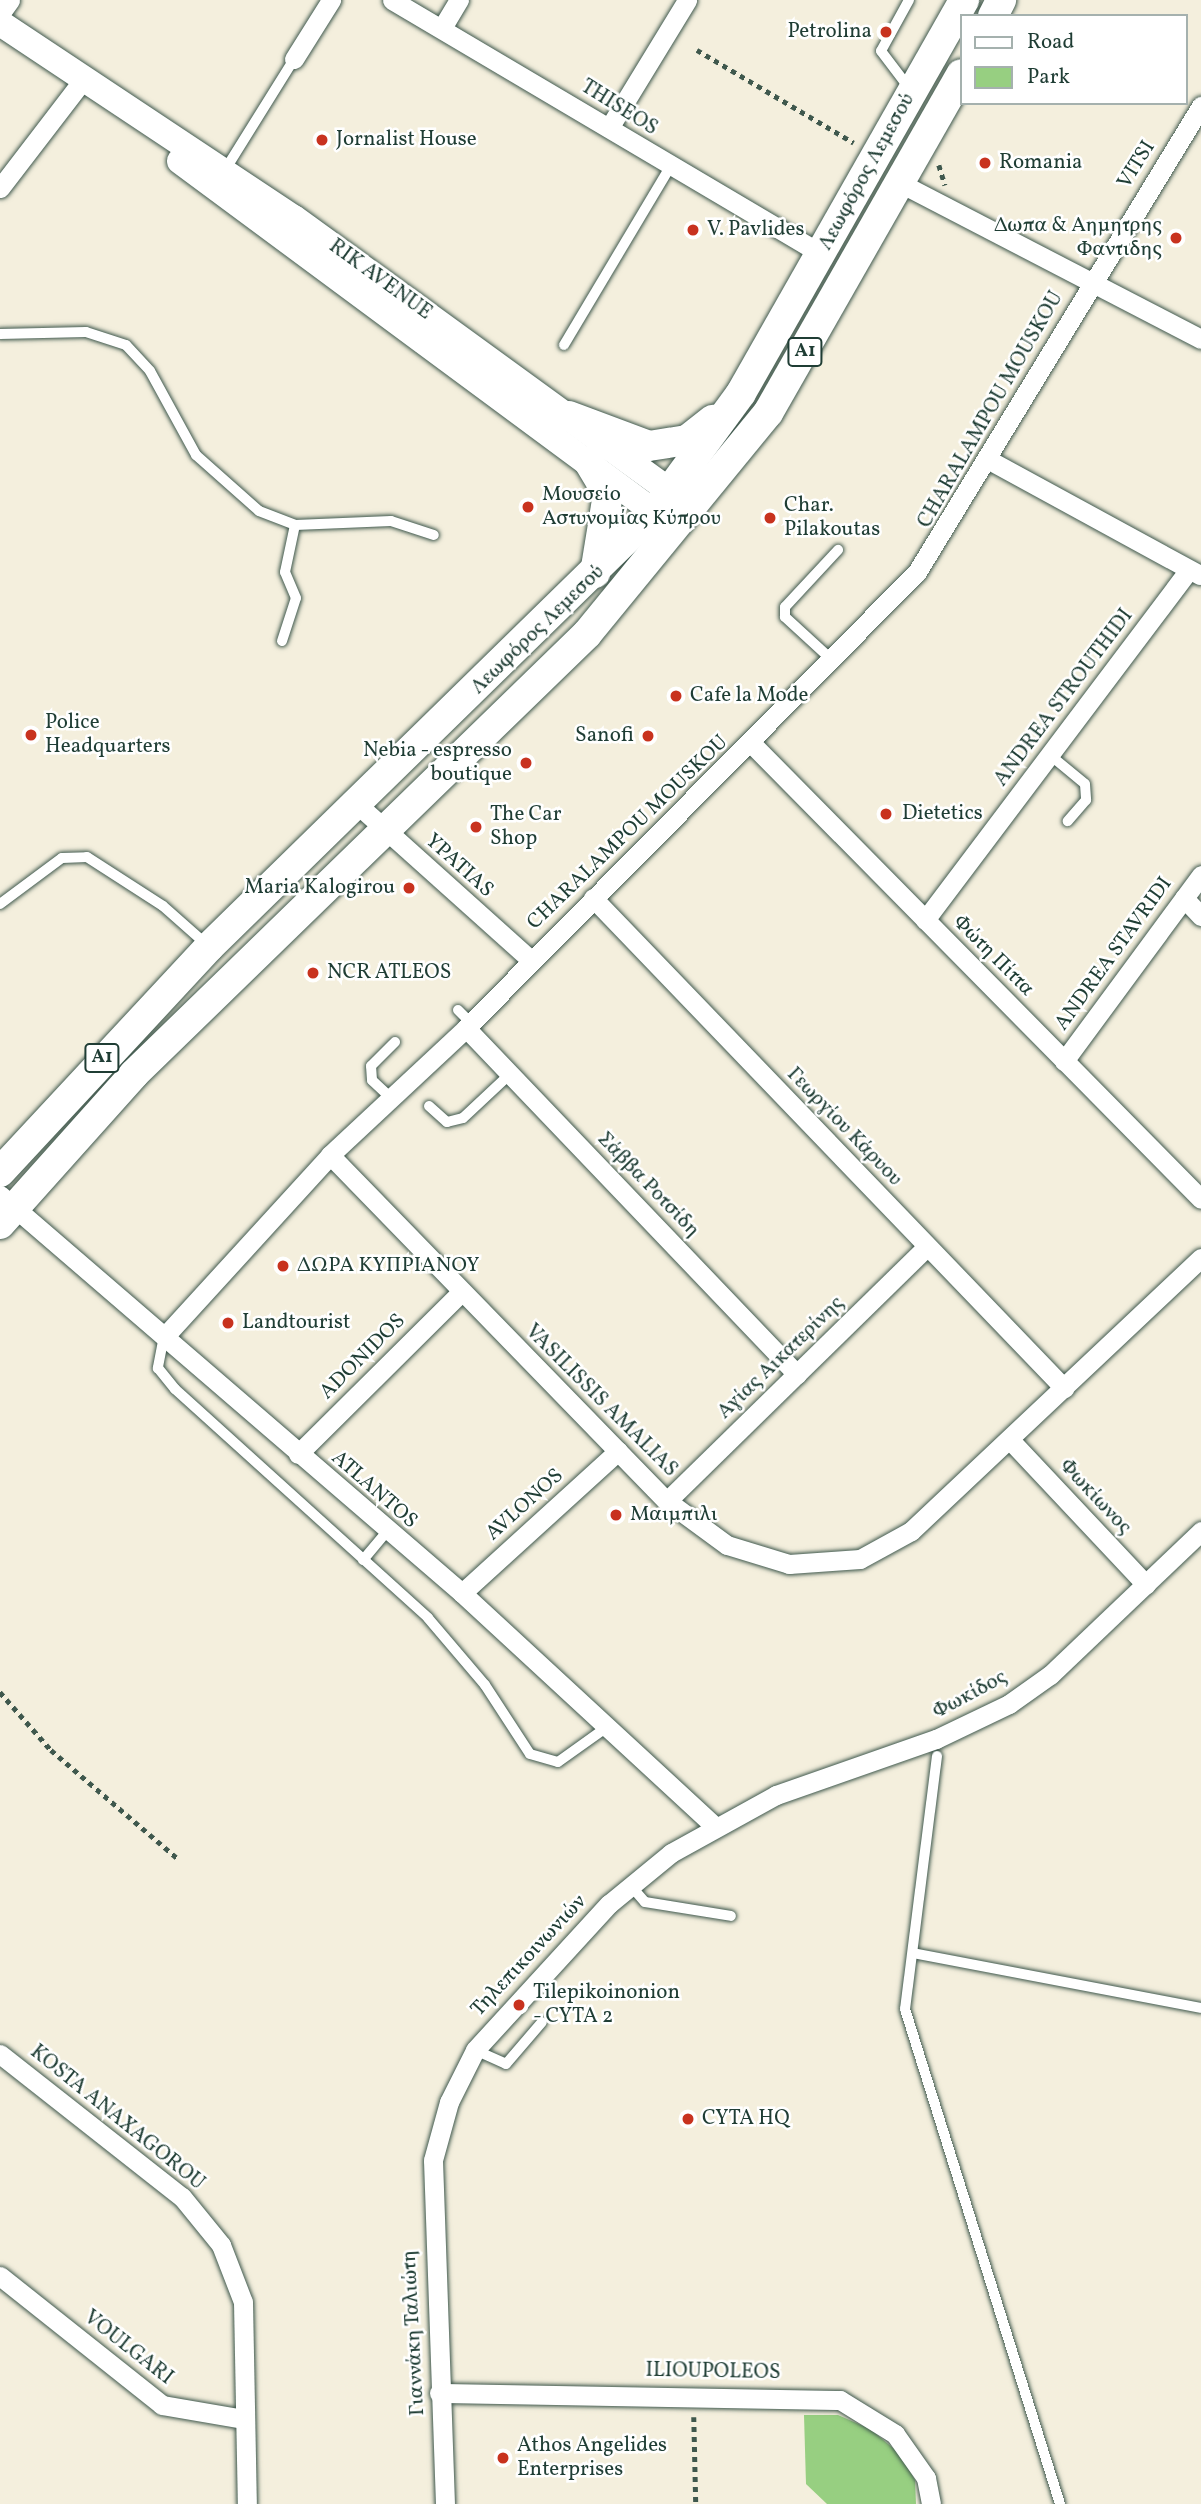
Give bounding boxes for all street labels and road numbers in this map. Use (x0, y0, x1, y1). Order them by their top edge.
street label: THISEOS (576, 74, 662, 142)
street label: Λεωφόρος Λεμεσού (813, 89, 921, 255)
street label: VITSI (1113, 136, 1161, 194)
street label: RIK AVENUE (324, 234, 436, 326)
street label: CHARALAMPOU MOUSKOU (913, 287, 1069, 533)
road number: A1 (786, 336, 824, 368)
street label: Λεωφόρος Λεμεσού (466, 560, 610, 700)
street label: ANDREA STROUTHIDI (989, 604, 1139, 792)
street label: CHARALAMPOU MOUSKOU (522, 730, 734, 936)
street label: YPATIAS (420, 829, 498, 903)
street label: ANDREA STAVRIDI (1050, 872, 1178, 1036)
street label: Φώτη Πίττα (947, 910, 1039, 1002)
road number: A1 (83, 1042, 121, 1074)
street label: Γεωργίου Κάρυου (781, 1062, 907, 1192)
street label: Σάββα Ροτσίδη (591, 1127, 705, 1243)
street label: Αγίας Αικατερίνης (712, 1291, 850, 1425)
street label: ADONIDOS (315, 1309, 411, 1405)
street label: VASILISSIS AMALIAS (519, 1319, 683, 1483)
street label: ATLANTOS (326, 1446, 422, 1534)
street label: Φωκίωνος (1054, 1454, 1136, 1540)
street label: AVLONOS (481, 1464, 569, 1546)
street label: Φωκίδος (929, 1665, 1011, 1725)
street label: Τηλεπικοινωνιών (466, 1890, 592, 2022)
street label: KOSTA ANAXAGOROU (25, 2040, 209, 2196)
street label: Γιαννάκη Ταλιώτη (397, 2249, 431, 2417)
street label: VOULGARI (78, 2305, 178, 2391)
street label: ILIOUPOLEOS (645, 2358, 781, 2386)

